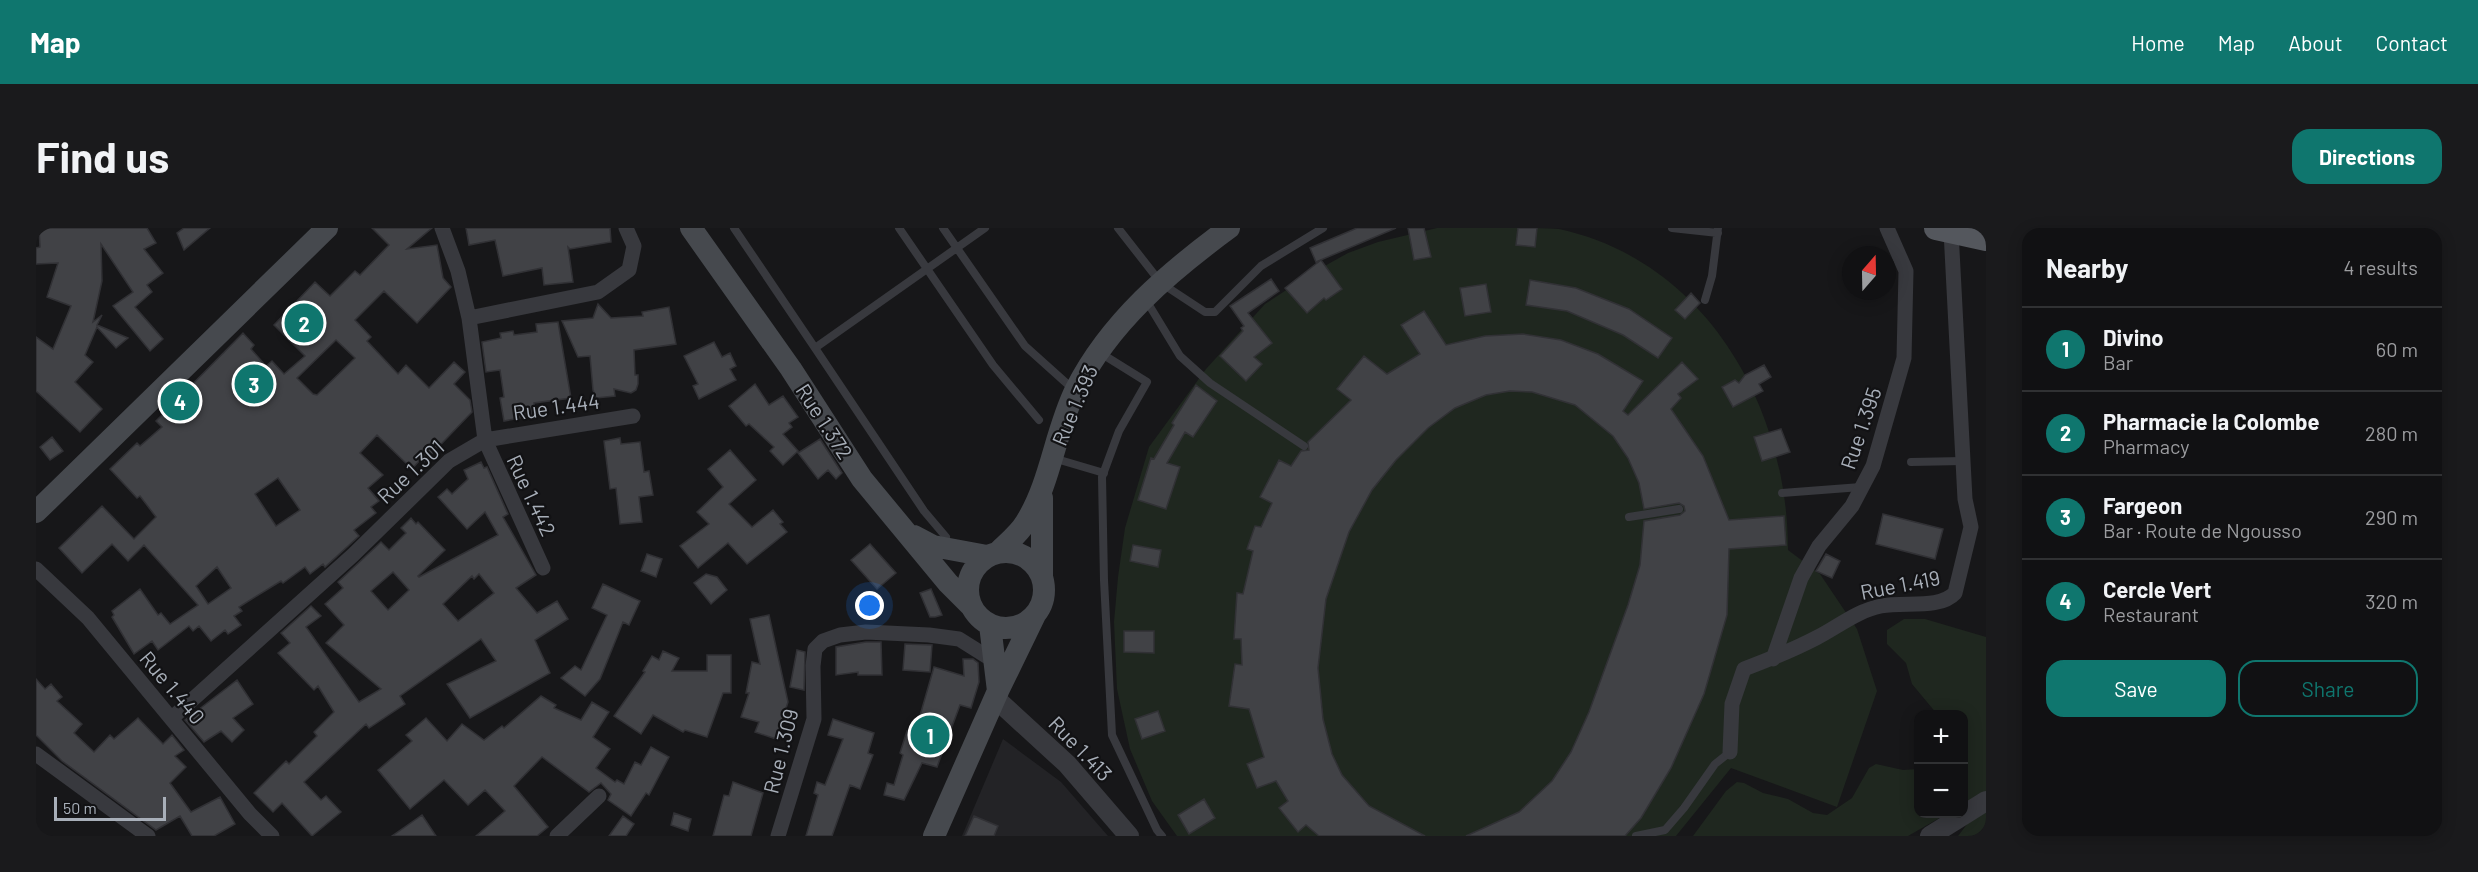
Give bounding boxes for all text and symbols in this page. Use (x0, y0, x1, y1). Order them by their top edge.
text: Map (30, 25, 81, 59)
text: Home (2131, 30, 2185, 55)
text: Map (2218, 30, 2255, 55)
text: About (2288, 30, 2343, 55)
text: Contact (2376, 30, 2448, 55)
button: Directions (2292, 129, 2442, 184)
text: Find us (36, 131, 169, 181)
north arrow (1842, 246, 1896, 300)
text: Nearby (2046, 252, 2128, 283)
text: 4 results (2343, 255, 2418, 279)
pin: 2 (284, 300, 324, 346)
text: Divino (2103, 324, 2163, 350)
text: 1 (2062, 337, 2069, 361)
text: 60 m (2376, 337, 2418, 361)
text: Bar (2103, 350, 2133, 374)
street label: Rue 1.393 (1046, 361, 1102, 449)
pin: 3 (234, 362, 274, 406)
pin: 4 (160, 378, 200, 423)
street label: Rue 1.372 (791, 379, 859, 463)
street label: Rue 1.395 (1834, 384, 1886, 472)
street label: Rue 1.444 (511, 388, 601, 424)
text: Pharmacie la Colombe (2103, 408, 2319, 434)
text: 2 (2060, 421, 2071, 445)
text: 280 m (2365, 421, 2418, 445)
street label: Rue 1.301 (371, 434, 449, 508)
text: Pharmacy (2103, 434, 2189, 458)
street label: Rue 1.442 (502, 450, 562, 540)
text: Fargeon (2103, 492, 2182, 518)
text: 3 (2060, 505, 2071, 529)
text: 290 m (2365, 505, 2418, 529)
text: Bar · Route de Ngousso (2103, 518, 2302, 542)
street label: Rue 1.419 (1858, 564, 1942, 604)
text: Cercle Vert (2103, 576, 2211, 602)
text: 4 (2059, 589, 2072, 613)
text: 320 m (2365, 589, 2418, 613)
your location (855, 591, 884, 620)
text: Restaurant (2103, 602, 2199, 626)
street label: Rue 1.440 (135, 645, 211, 729)
button: Save (2046, 660, 2226, 717)
button: Share (2238, 660, 2418, 717)
street label: Rue 1.309 (757, 706, 803, 796)
street label: Rue 1.413 (1044, 710, 1118, 786)
map controls (1914, 710, 1968, 818)
button: + (1914, 710, 1968, 764)
pin: 1 (910, 712, 950, 758)
button: − (1914, 764, 1968, 818)
scale bar (54, 794, 166, 822)
text: 50 m (63, 798, 97, 817)

